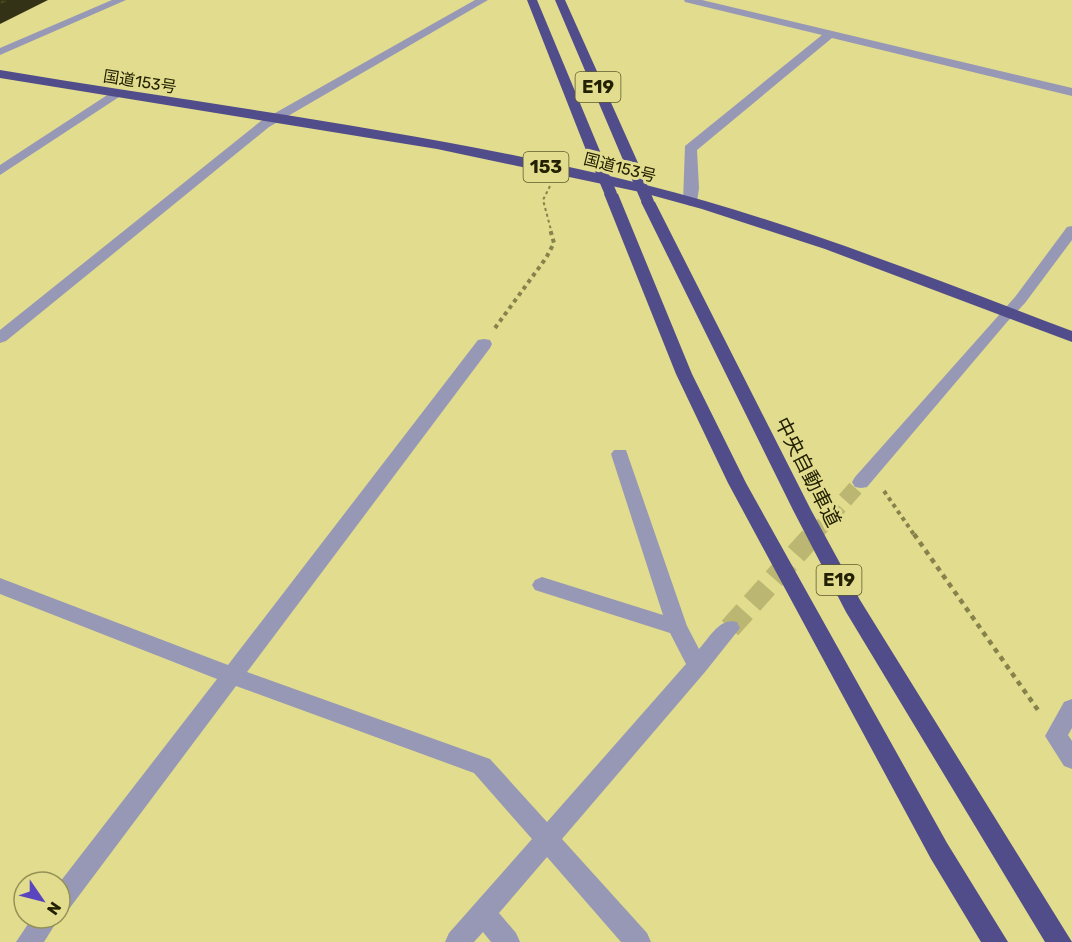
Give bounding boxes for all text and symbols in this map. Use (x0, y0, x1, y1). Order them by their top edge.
street label: 国道153号 (102, 66, 178, 97)
road number: E19 (576, 72, 620, 102)
street label: 国道153号 (582, 149, 658, 186)
road number: 153 (524, 152, 568, 182)
street label: 中央自動車道 (770, 413, 846, 531)
road number: E19 (816, 565, 862, 595)
north arrow (12, 870, 72, 930)
text: N (43, 898, 65, 918)

